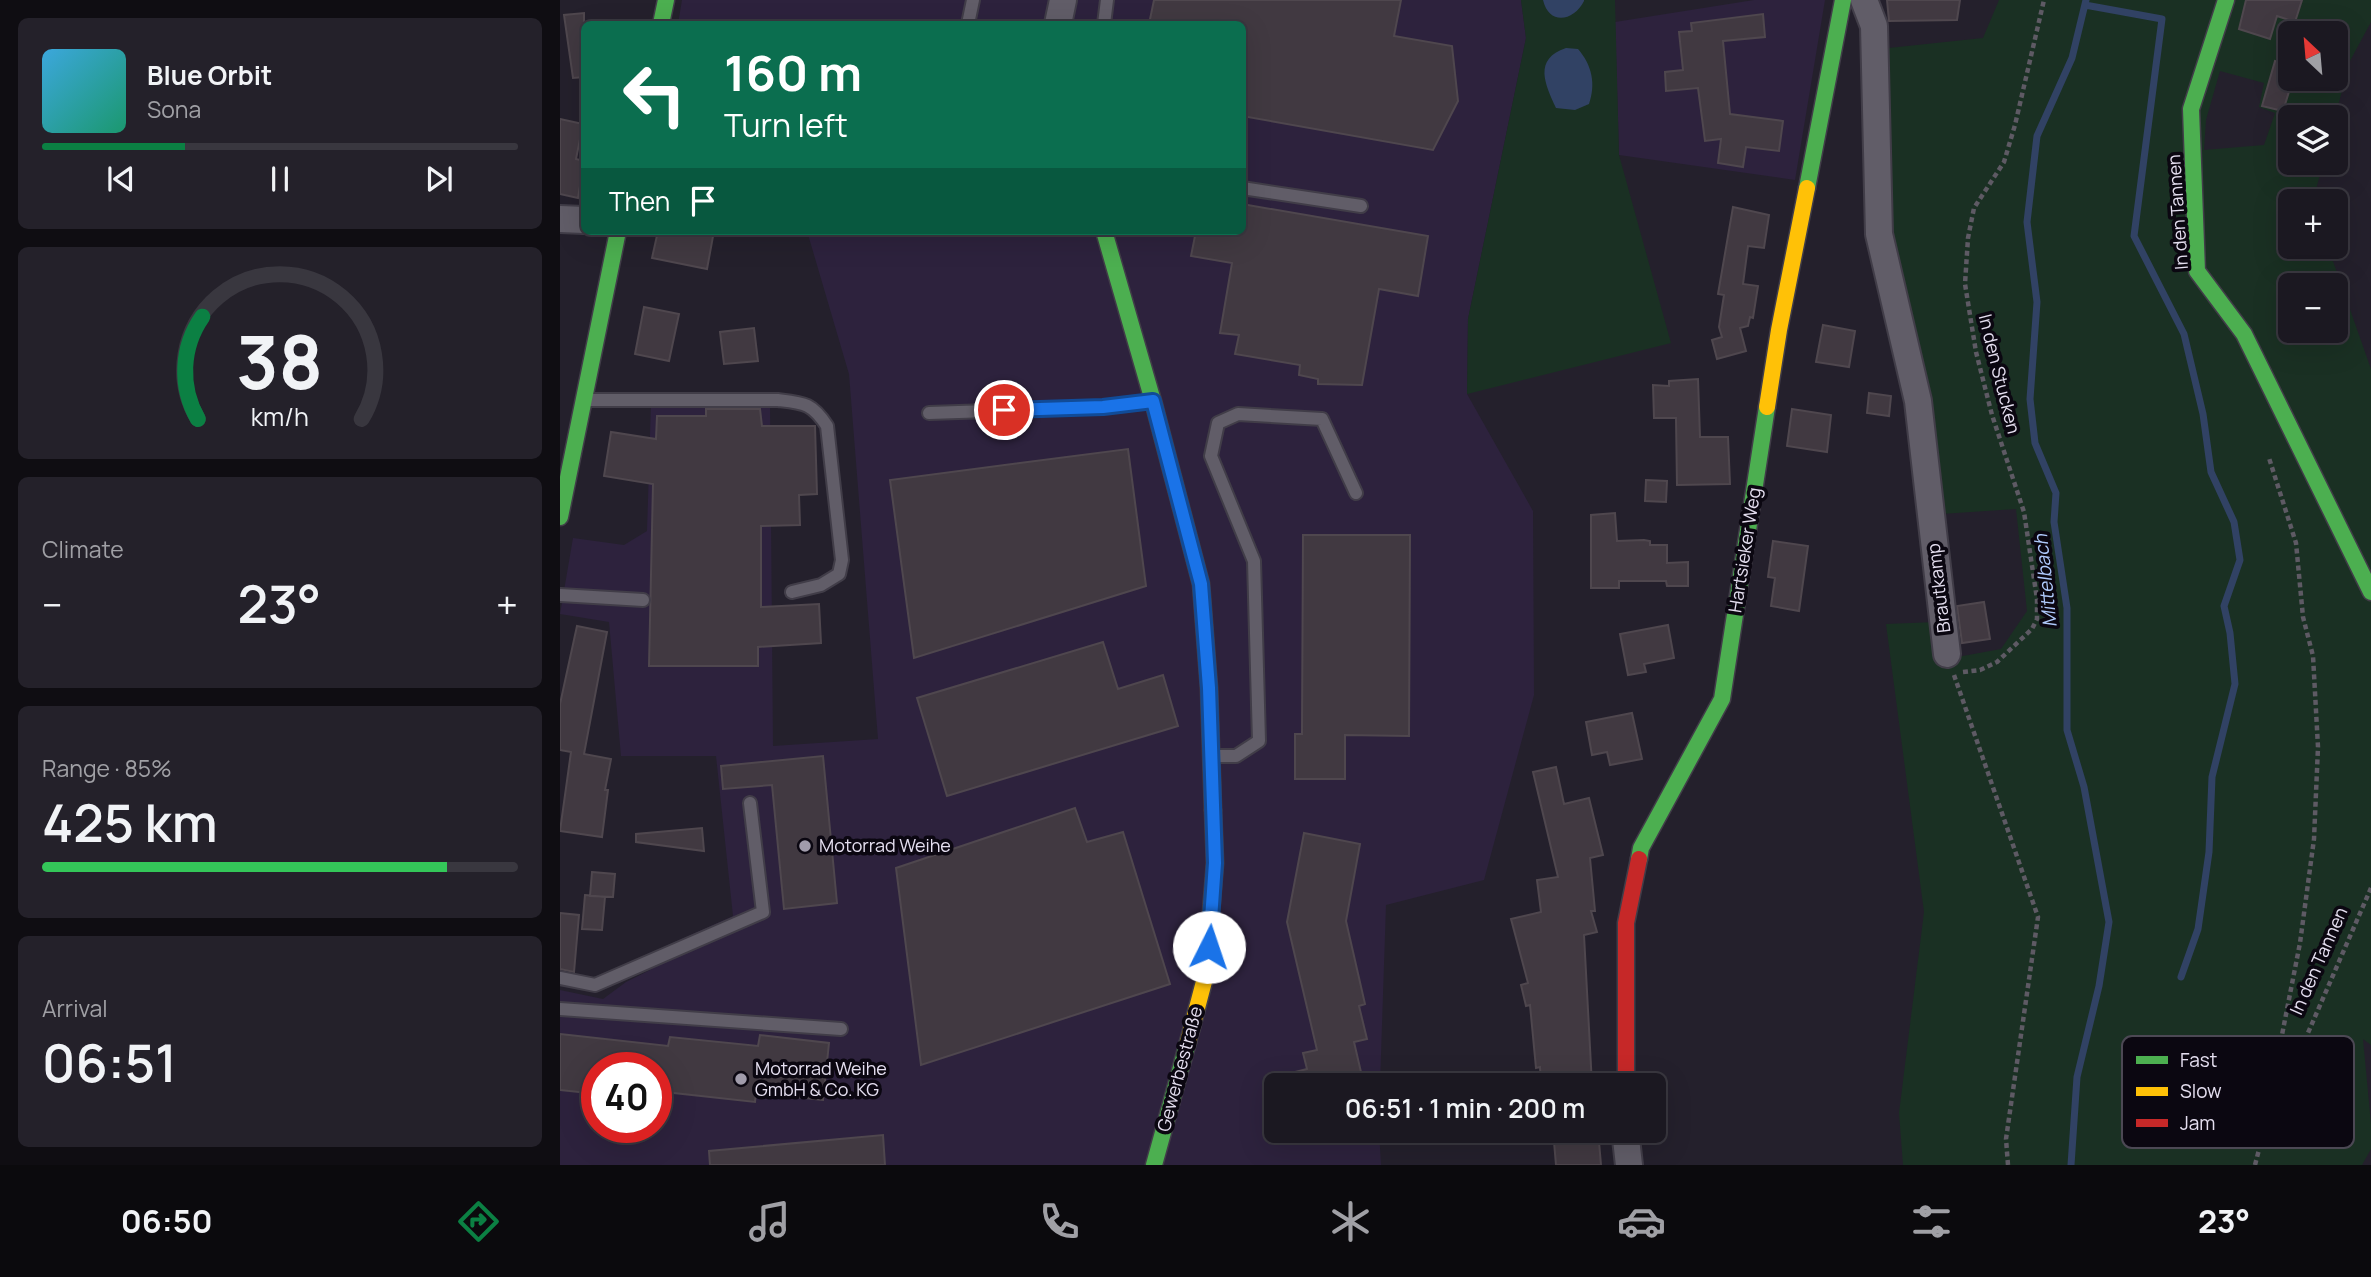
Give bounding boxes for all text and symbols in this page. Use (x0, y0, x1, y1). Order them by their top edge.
north arrow (2278, 21, 2348, 91)
map controls (2278, 21, 2348, 343)
text: 160 m (724, 39, 862, 106)
icon: left (609, 49, 700, 140)
text: Blue Orbit (147, 57, 272, 93)
text: Sona (147, 93, 201, 125)
text: Turn left (724, 103, 848, 147)
button: layers (2278, 105, 2348, 175)
street label: In den Tannen (2161, 154, 2193, 270)
icon: previous (102, 160, 140, 198)
icon: pause (261, 160, 299, 198)
icon: next (420, 160, 458, 198)
icon: arrive (684, 182, 722, 220)
text: Then (609, 183, 670, 219)
button: + (2278, 189, 2348, 259)
button: − (2278, 273, 2348, 343)
street label: In den Stucken (1974, 311, 2026, 436)
text: 38 (237, 312, 323, 412)
pin (974, 380, 1034, 440)
icon: arrive (985, 391, 1023, 429)
text: km/h (251, 399, 309, 434)
street label: Hartsieker Weg (1722, 485, 1766, 614)
water label: Mittelbach (2027, 532, 2063, 629)
text: Climate (42, 533, 124, 565)
street label: Brautkamp (1921, 542, 1955, 634)
text: 23° (237, 568, 321, 639)
text: − (42, 578, 63, 630)
text: + (496, 578, 518, 630)
text: Range · 85% (42, 752, 172, 784)
text: 425 km (42, 787, 218, 858)
place label: Motorrad Weihe (819, 833, 951, 857)
marker: Motorrad Weihe (797, 838, 813, 854)
street label: In den Tannen (2284, 903, 2353, 1018)
position arrow (1172, 910, 1246, 984)
text: Arrival (42, 992, 108, 1024)
street label: Gewerbestraße (1151, 1004, 1207, 1134)
text: 06:51 (42, 1027, 177, 1098)
legend (2122, 1036, 2354, 1148)
text: Fast (2180, 1047, 2217, 1073)
speed limit sign: 40 (581, 1052, 672, 1143)
place label: Motorrad Weihe GmbH & Co. KG (755, 1056, 887, 1101)
marker: Motorrad Weihe GmbH & Co. KG (733, 1071, 749, 1087)
text: Slow (2180, 1078, 2222, 1104)
text: 06:51 · 1 min · 200 m (1345, 1090, 1585, 1126)
text: Jam (2180, 1110, 2215, 1136)
icon: directions (454, 1197, 503, 1246)
icon: music (745, 1197, 794, 1246)
icon: phone (1035, 1197, 1084, 1246)
icon: climate (1326, 1197, 1375, 1246)
icon: car (1617, 1197, 1666, 1246)
icon: filters (1907, 1197, 1956, 1246)
text: 06:50 (121, 1199, 213, 1243)
text: 23° (2198, 1199, 2250, 1243)

